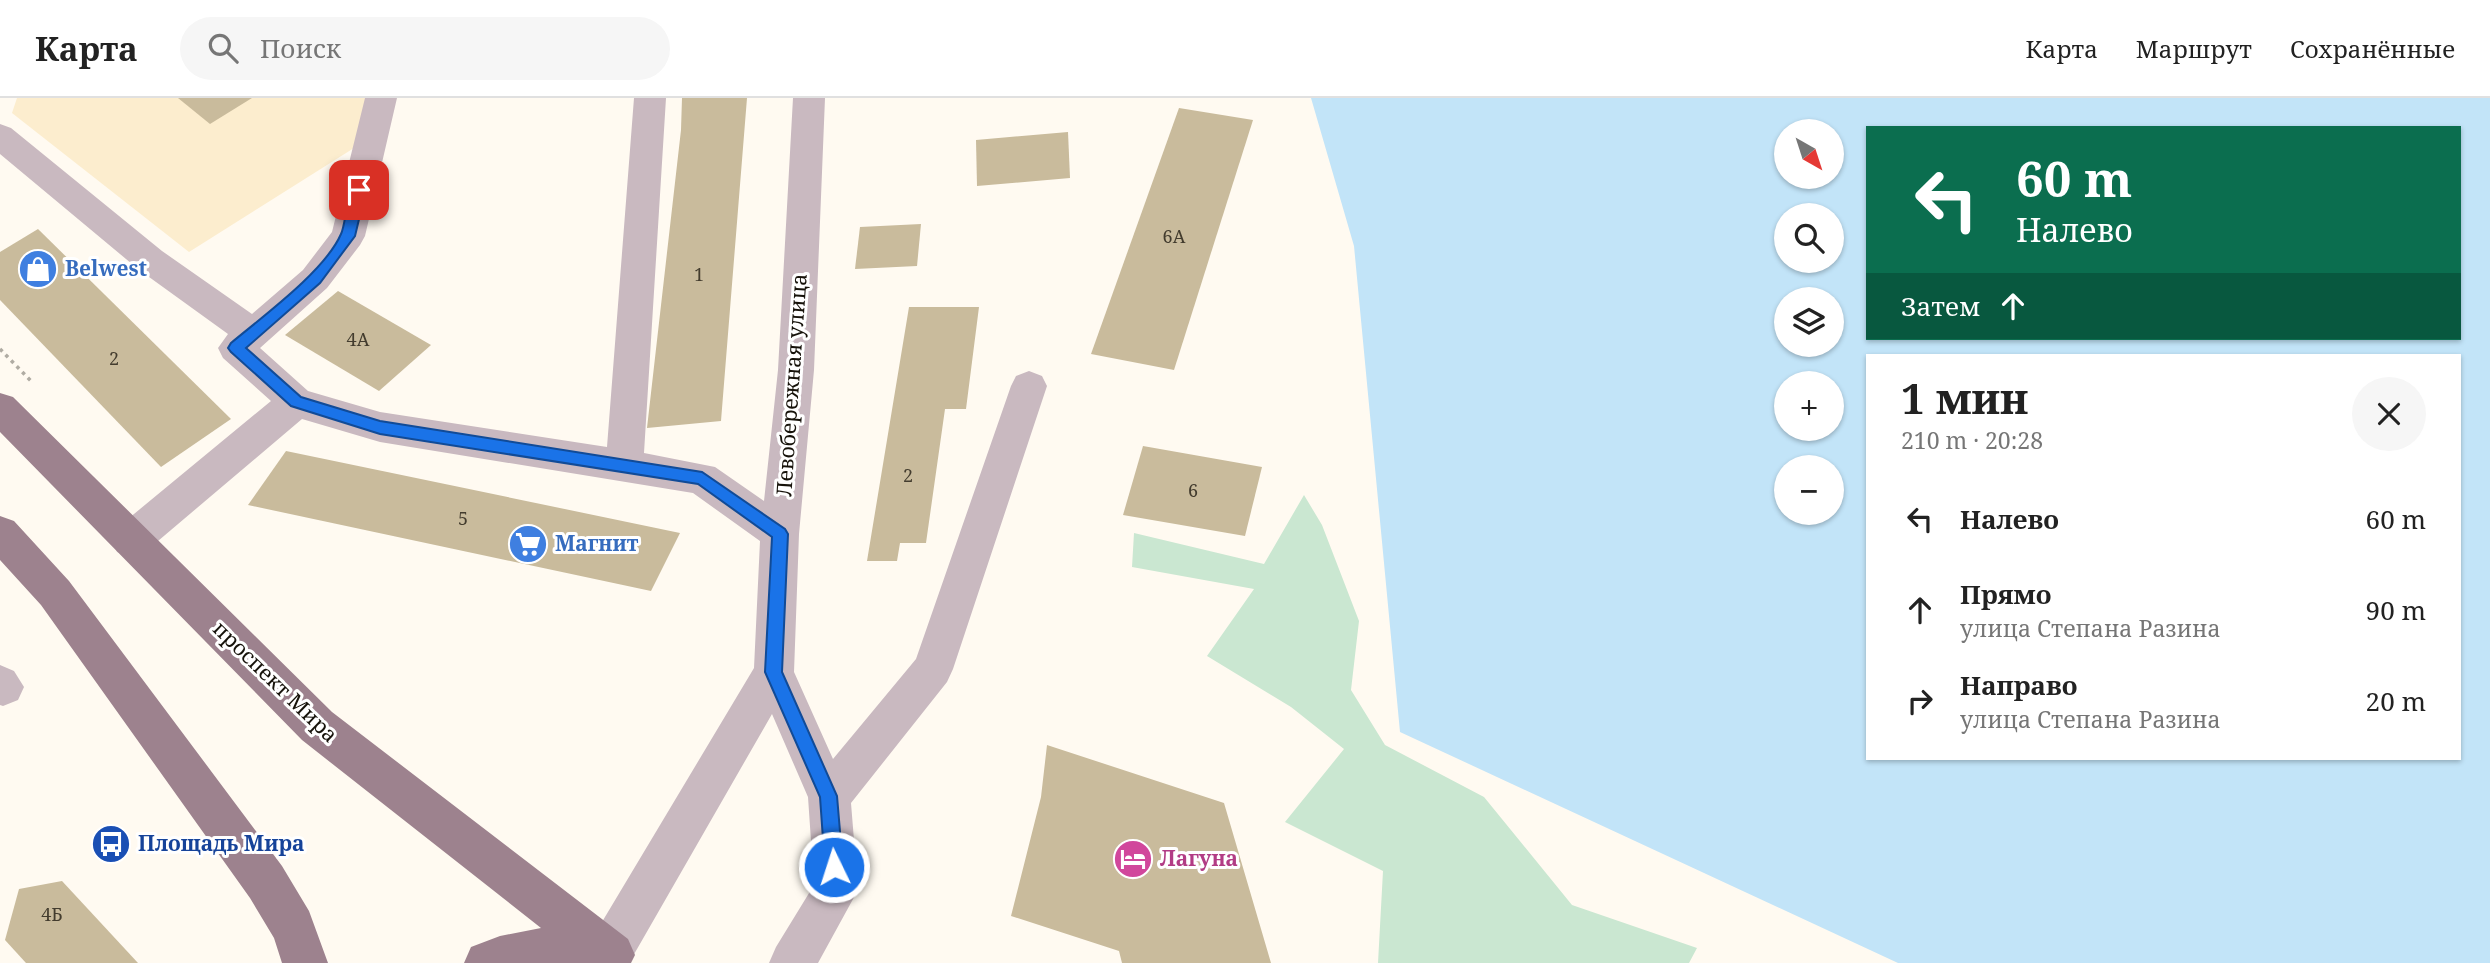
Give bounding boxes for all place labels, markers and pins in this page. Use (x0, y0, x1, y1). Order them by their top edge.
pin (329, 160, 389, 220)
shop icon: Belwest (17, 248, 59, 290)
place label: Belwest (65, 254, 148, 282)
supermarket icon: Магнит (507, 523, 549, 565)
place label: Магнит (555, 529, 639, 557)
bus stop icon: Площадь Мира (90, 823, 132, 865)
place label: Площадь Мира (138, 829, 304, 857)
hotel icon: Лагуна (1112, 838, 1154, 880)
place label: Лагуна (1160, 844, 1238, 872)

